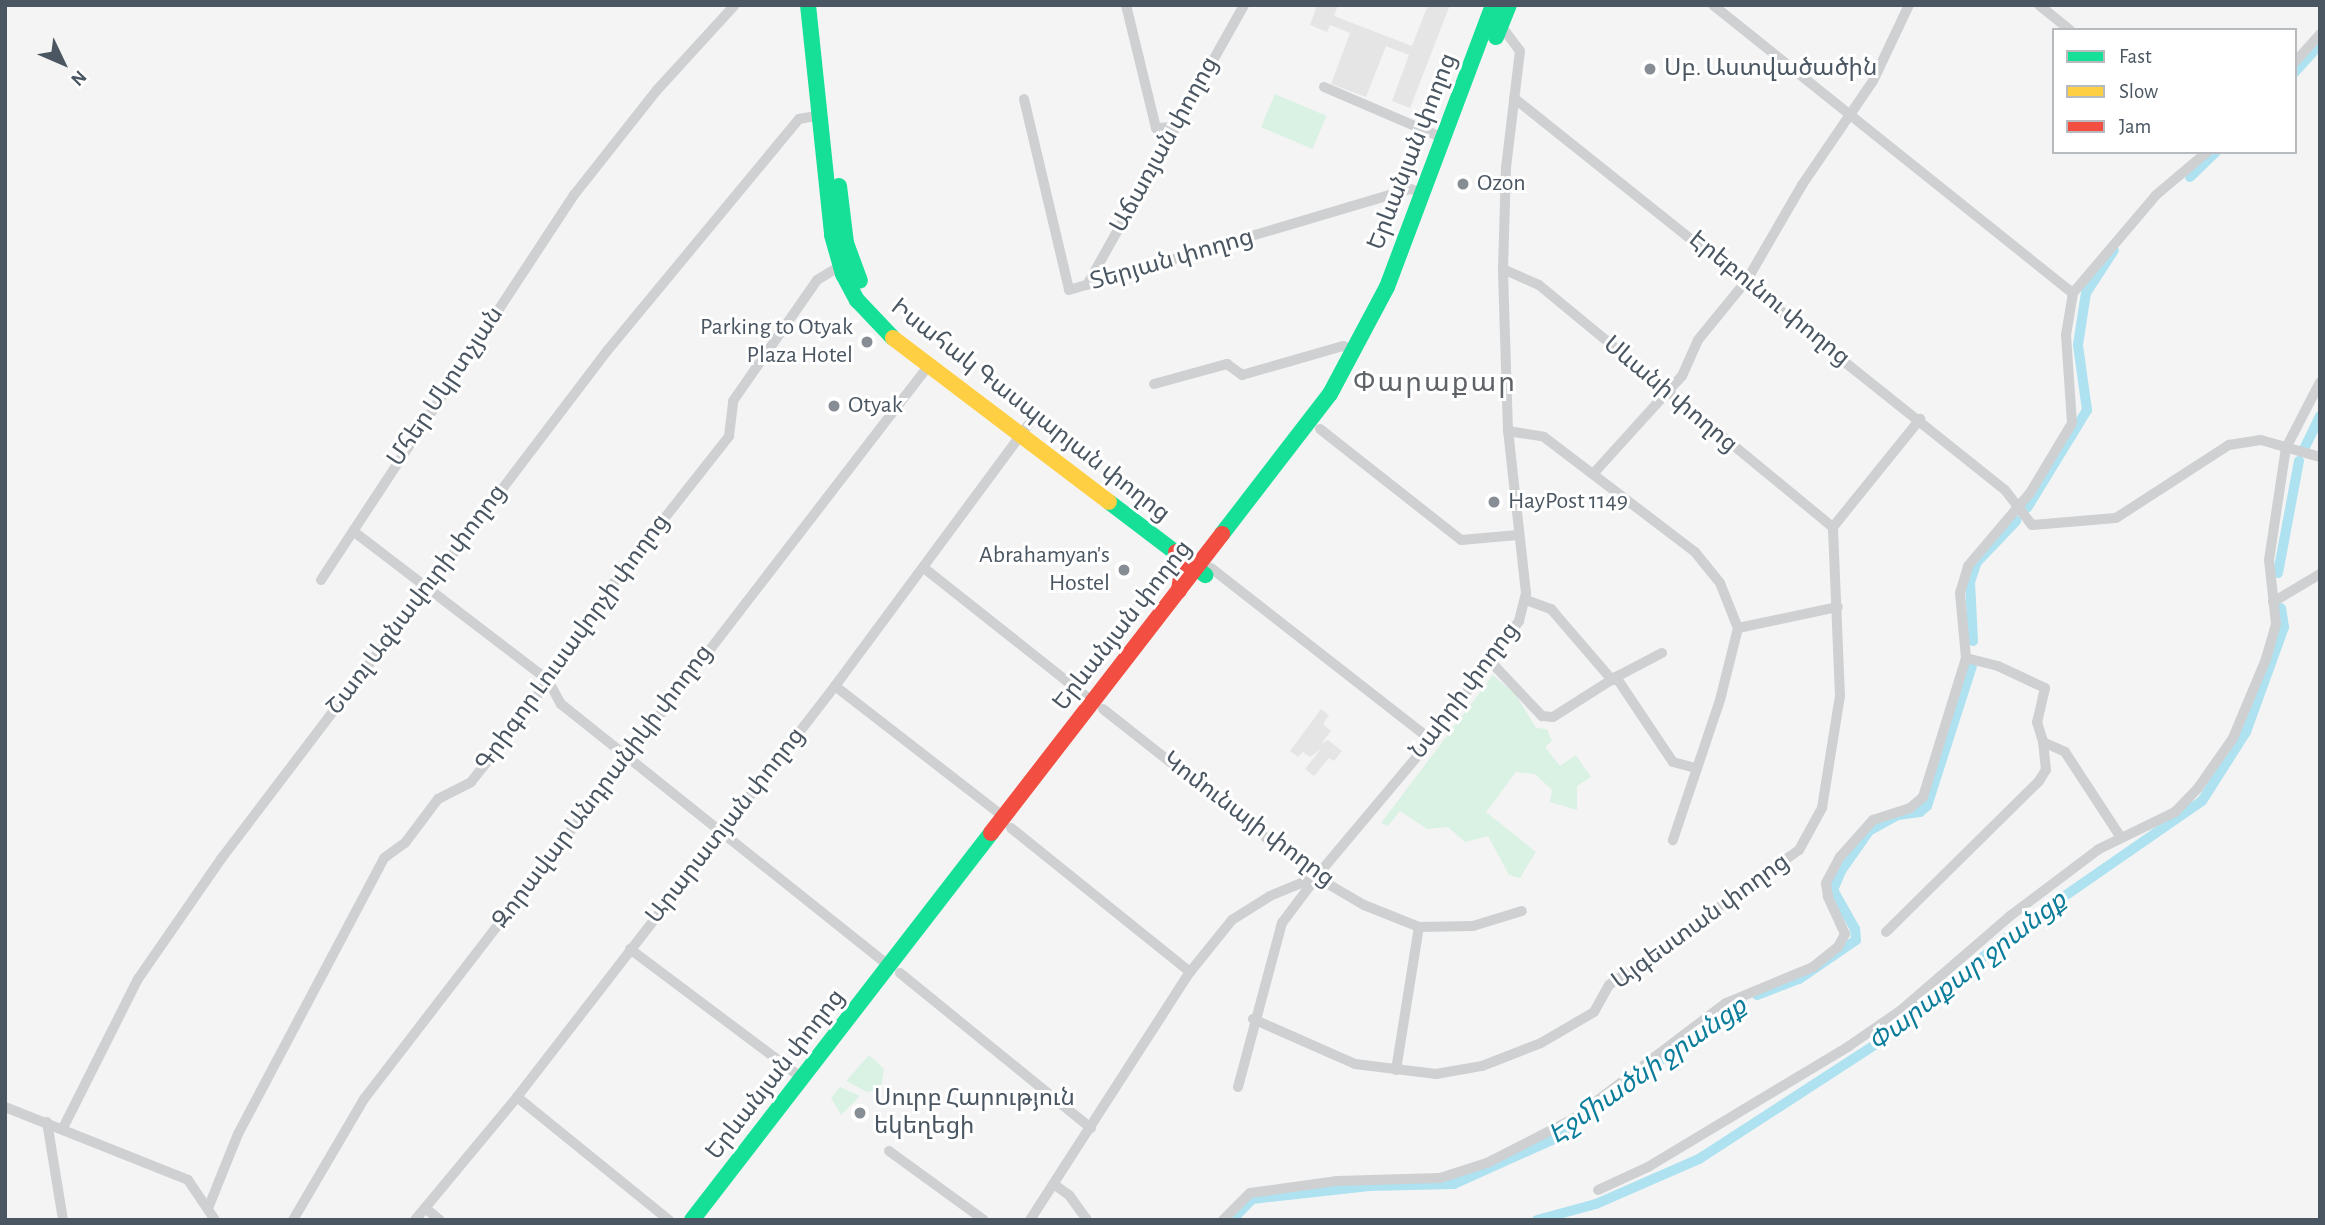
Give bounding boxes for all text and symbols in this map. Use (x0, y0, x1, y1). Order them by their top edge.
north arrow (28, 28, 98, 98)
legend (2052, 28, 2297, 154)
text: Fast (2119, 46, 2152, 67)
street label: Երևանյան փողոց (1362, 49, 1464, 255)
street label: Աճառյան փողոց (1105, 52, 1225, 238)
place label: Սբ. Աստվածածին (1664, 55, 1877, 83)
marker: Սբ. Աստվածածին (1642, 61, 1658, 77)
text: N (67, 67, 90, 89)
text: Slow (2119, 81, 2158, 102)
text: Jam (2119, 116, 2151, 137)
place label: Ozon (1477, 170, 1526, 198)
marker: Ozon (1455, 176, 1471, 192)
street label: Տերյան փողոց (1087, 223, 1257, 297)
street label: Էրեբունու փողոց (1683, 225, 1855, 373)
street label: Իսահակ Գասպարյան փողոց (885, 293, 1175, 529)
street label: Մհեր Մկրտչյան (382, 302, 510, 472)
place label: Parking to Otyak Plaza Hotel (700, 314, 853, 370)
street label: Սևանի փողոց (1597, 330, 1743, 460)
marker: Parking to Otyak Plaza Hotel (859, 334, 875, 350)
district label: Փարաքար (1354, 366, 1516, 400)
place label: Otyak (848, 392, 903, 420)
marker: Otyak (826, 398, 842, 414)
street label: Շառլ Ազնավուրի փողոց (321, 479, 513, 721)
place label: HayPost 1149 (1508, 488, 1628, 516)
marker: HayPost 1149 (1486, 494, 1502, 510)
street label: Գրիգոր Լուսավորչի փողոց (470, 509, 676, 777)
street label: Երևանյան փողոց (1047, 535, 1199, 717)
place label: Abrahamyan's Hostel (979, 542, 1110, 598)
marker: Abrahamyan's Hostel (1116, 562, 1132, 578)
street label: Նաիրի փողոց (1404, 617, 1526, 765)
street label: Զորավար Անդրանիկի փողոց (487, 639, 719, 935)
street label: Արարատյան փողոց (640, 722, 812, 930)
street label: Կոմունայի փողոց (1156, 746, 1340, 894)
street label: Այգեստան փողոց (1607, 848, 1795, 996)
water label: Փարաքար ջրանցք (1863, 885, 2073, 1059)
street label: Երևանյան փողոց (700, 984, 852, 1166)
water label: Էջմիածնի ջրանցք (1543, 991, 1753, 1151)
place label: Սուրբ Հարություն եկեղեցի (874, 1085, 1075, 1141)
marker: Սուրբ Հարություն եկեղեցի (852, 1105, 868, 1121)

